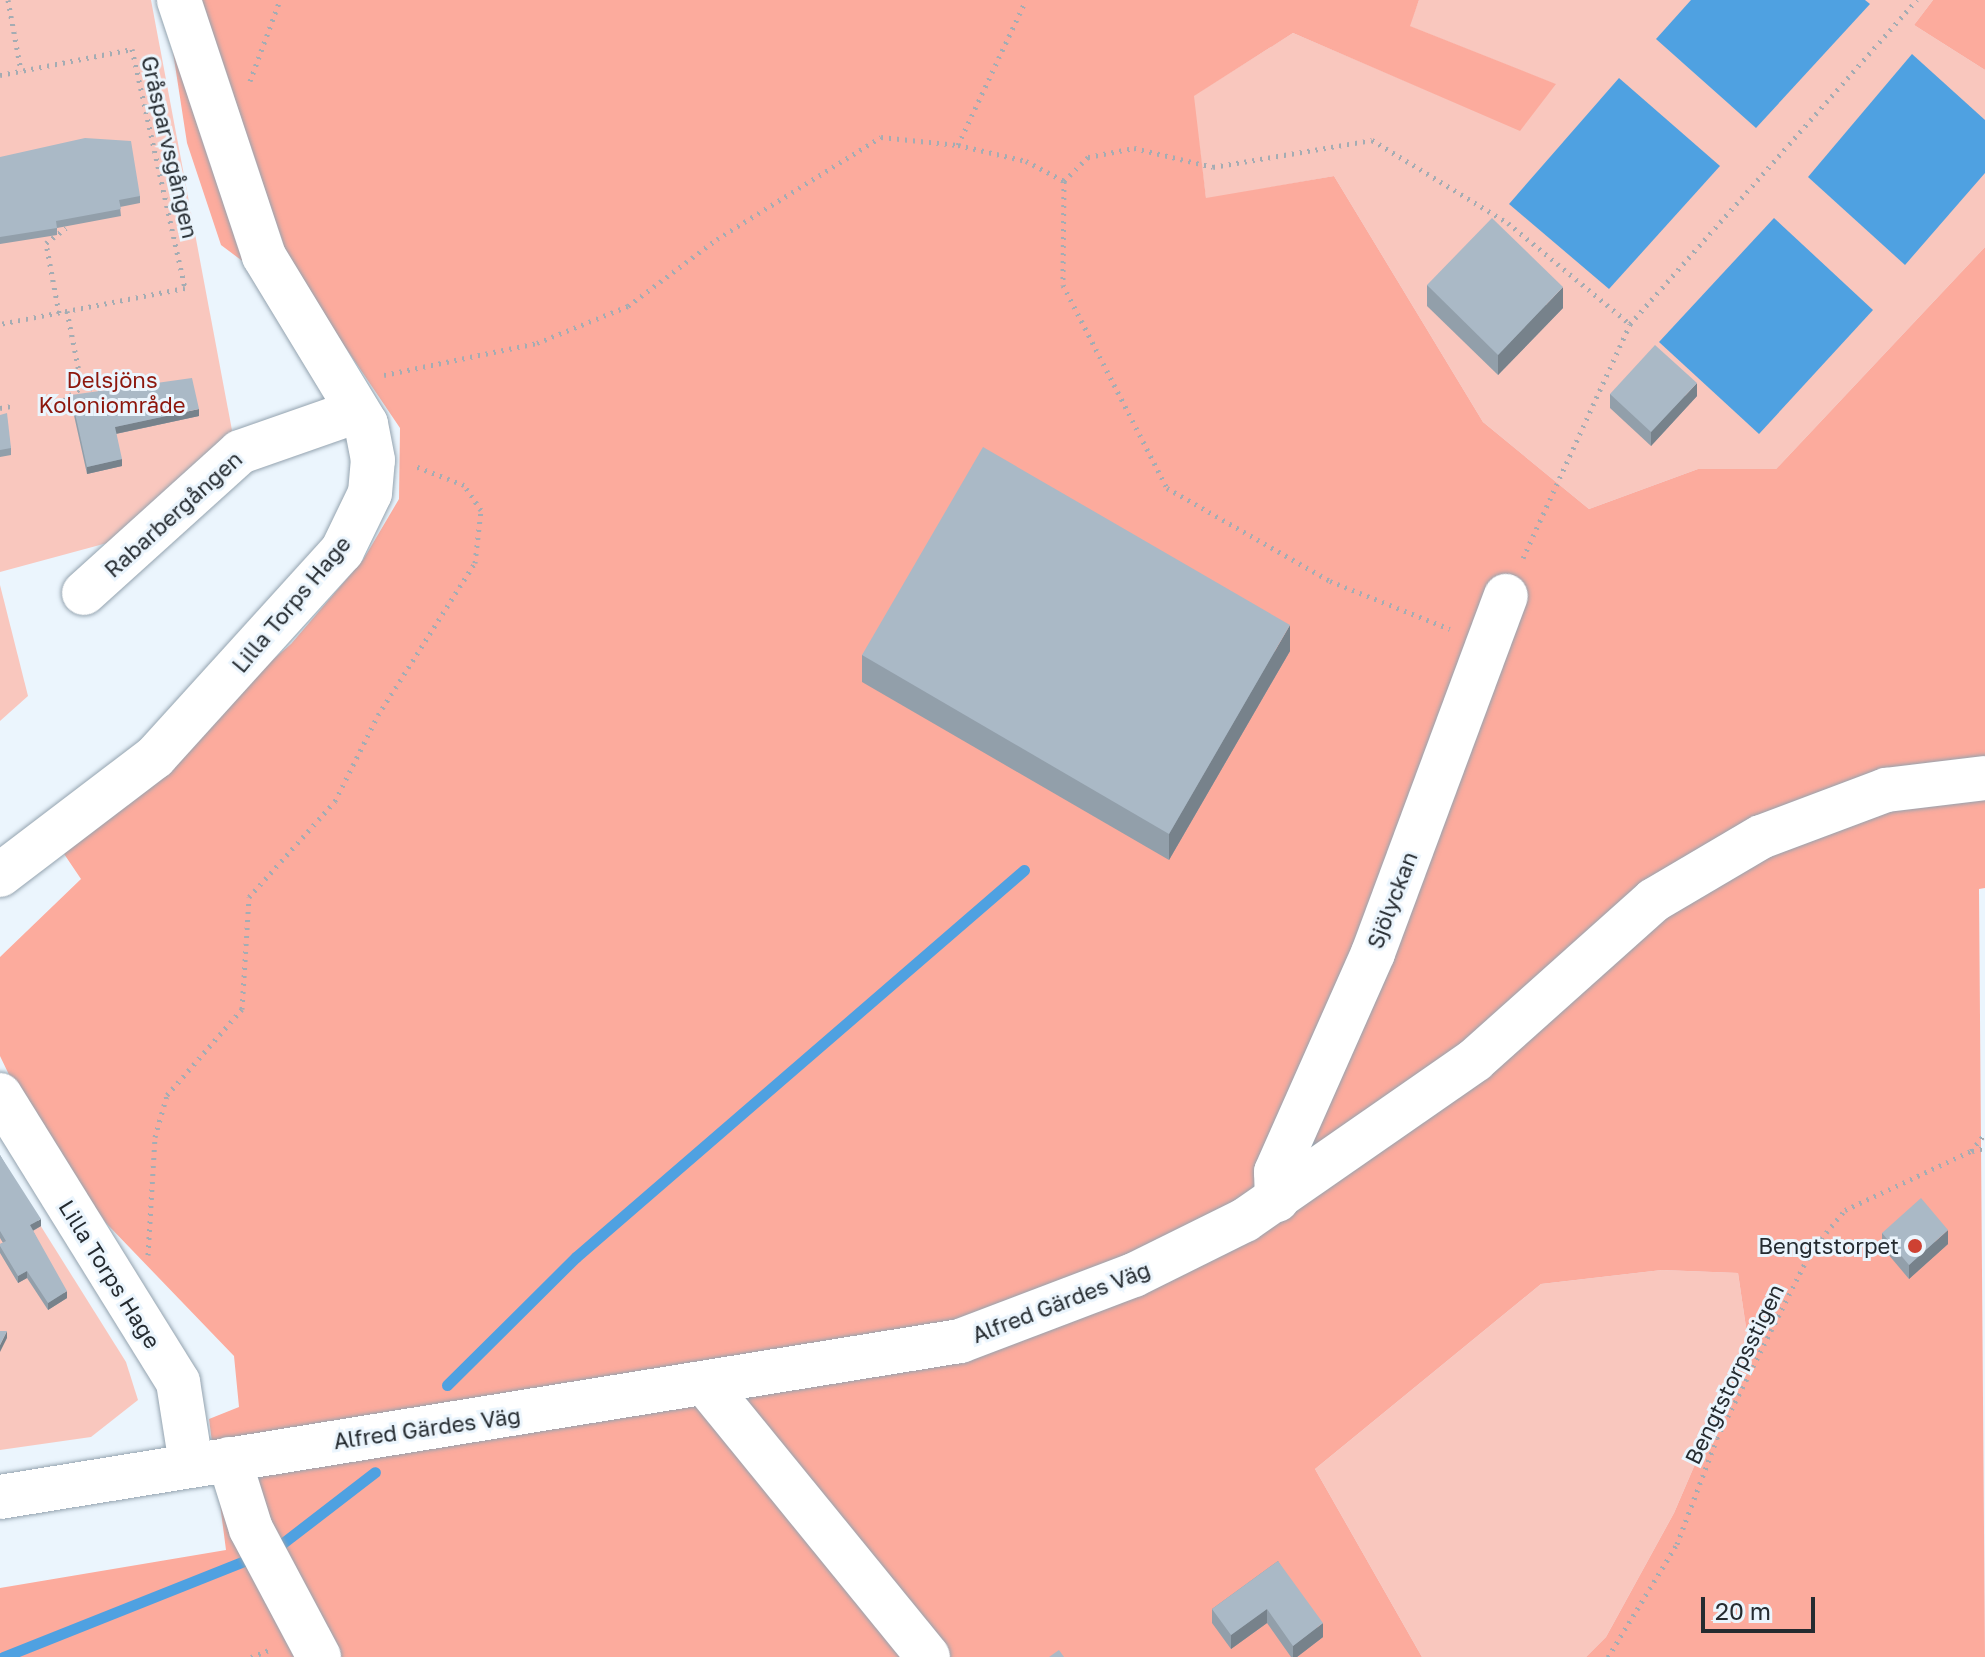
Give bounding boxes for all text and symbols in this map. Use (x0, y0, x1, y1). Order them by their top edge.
street label: Gråsparvsgången (136, 53, 204, 241)
park label: Delsjöns Koloniområde (38, 366, 186, 418)
street label: Rabarbergången (99, 445, 247, 583)
street label: Lilla Torps Hage (226, 530, 356, 678)
street label: Sjölyckan (1361, 848, 1423, 952)
street label: Lilla Torps Hage (54, 1195, 166, 1353)
place label: Bengtstorpet (1758, 1233, 1899, 1259)
marker: Bengtstorpet (1906, 1237, 1924, 1255)
street label: Alfred Gärdes Väg (968, 1256, 1154, 1348)
street label: Bengtstorpsstigen (1679, 1280, 1789, 1468)
street label: Alfred Gärdes Väg (332, 1402, 522, 1454)
scale bar (1705, 1581, 1819, 1631)
text: 20 m (1715, 1596, 1771, 1625)

